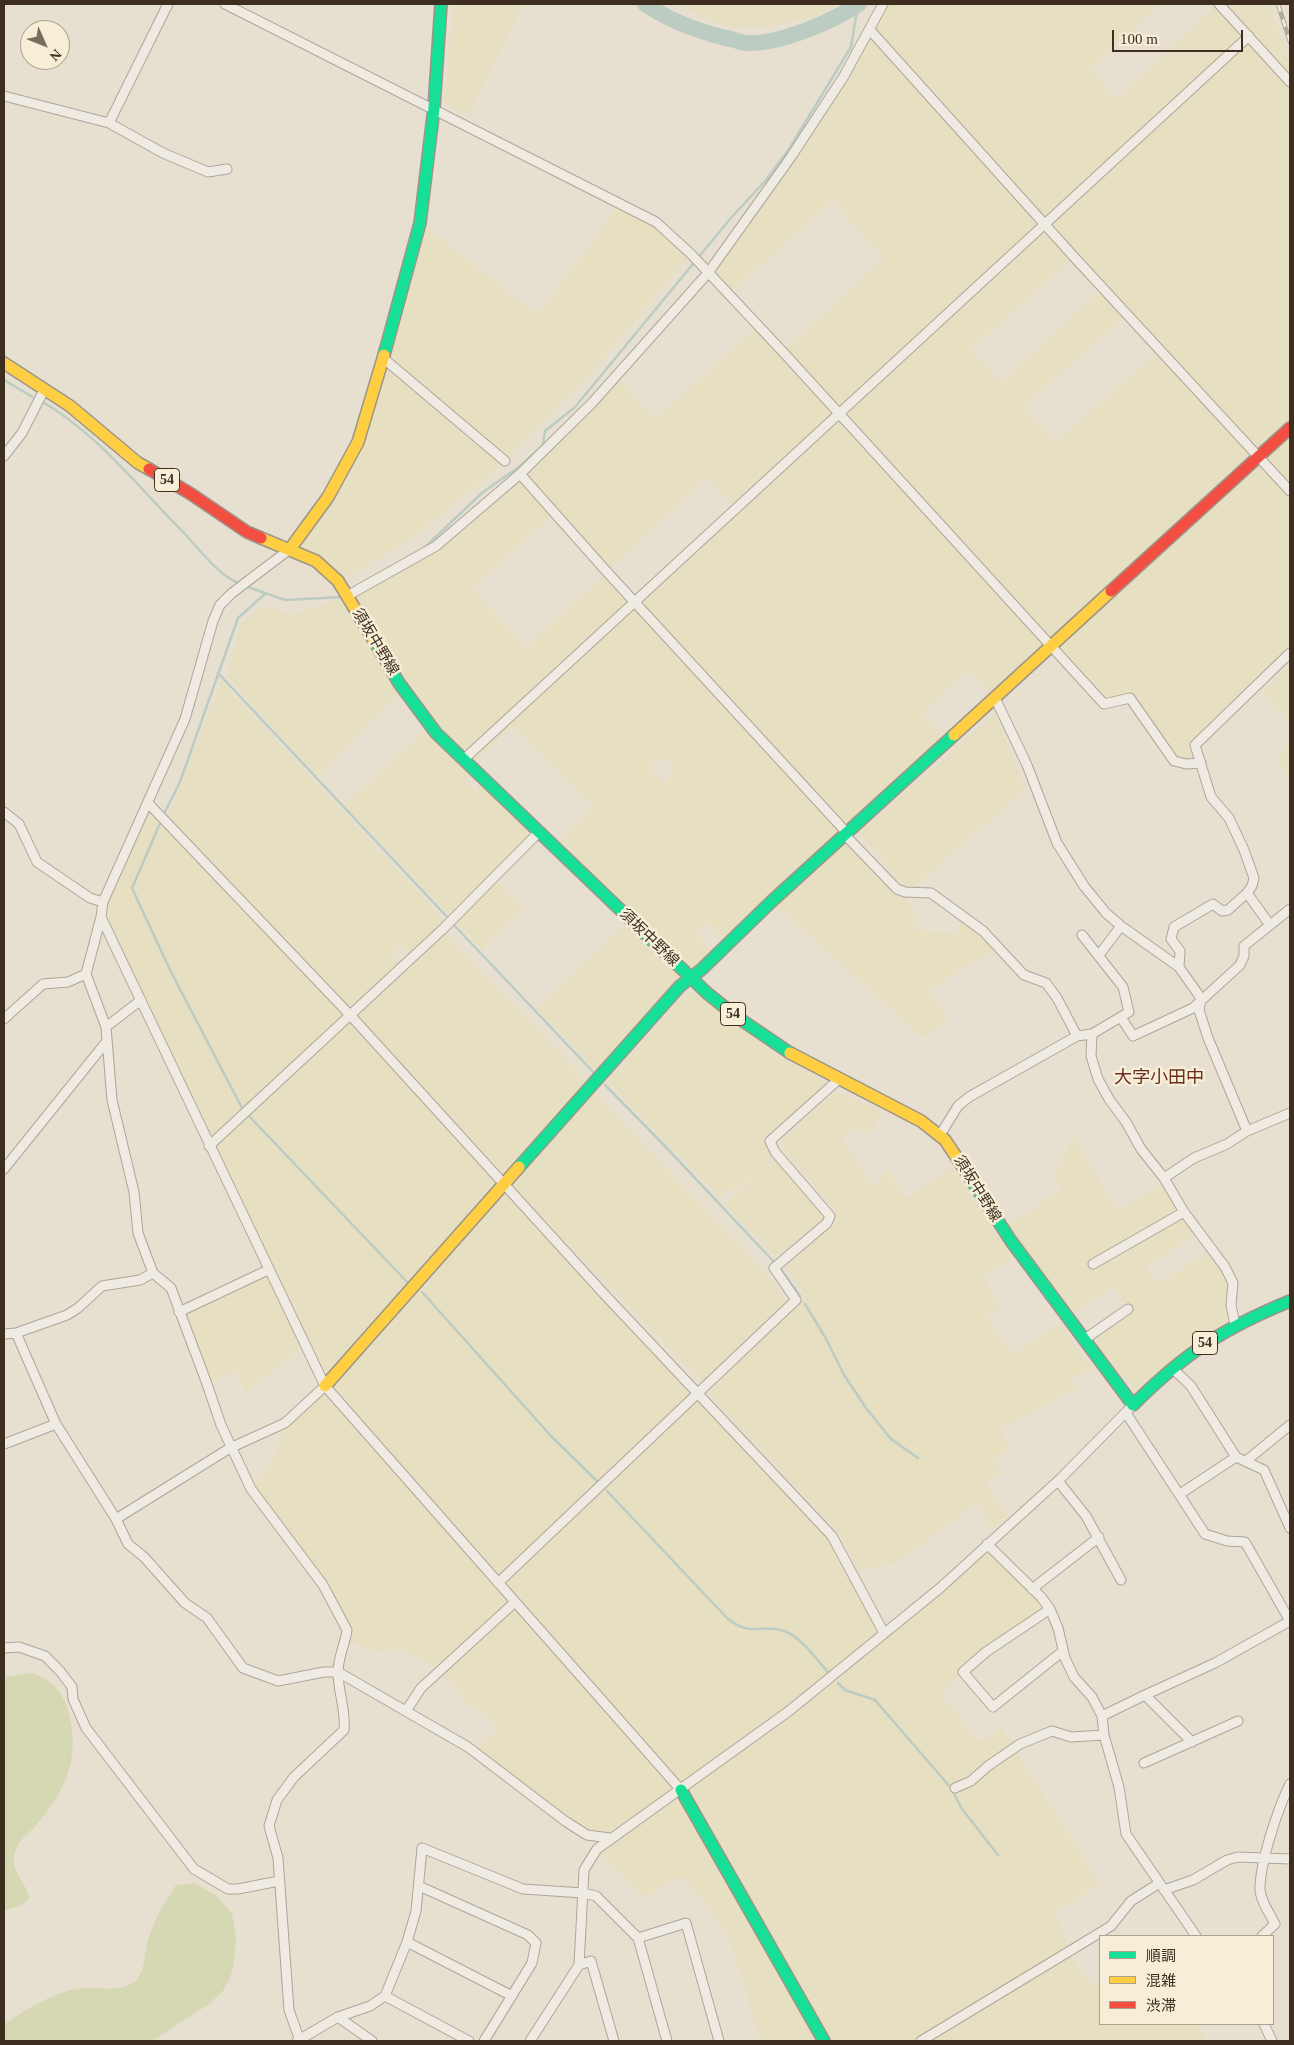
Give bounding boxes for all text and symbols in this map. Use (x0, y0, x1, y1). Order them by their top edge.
north arrow (20, 20, 70, 70)
scale bar (1114, 20, 1245, 52)
text: 100 m (1120, 31, 1158, 47)
text: N (47, 46, 64, 64)
road number: 54 (154, 468, 180, 492)
street label: 須坂中野線 (348, 605, 402, 679)
street label: 須坂中野線 (616, 905, 682, 971)
road number: 54 (720, 1002, 746, 1026)
district label: 大字小田中 (1114, 1067, 1204, 1089)
street label: 須坂中野線 (949, 1152, 1005, 1226)
road number: 54 (1192, 1332, 1218, 1355)
legend (1099, 1935, 1274, 2025)
text: 順調 (1146, 1948, 1176, 1964)
text: 混雑 (1146, 1973, 1176, 1989)
text: 渋滞 (1146, 1998, 1176, 2014)

